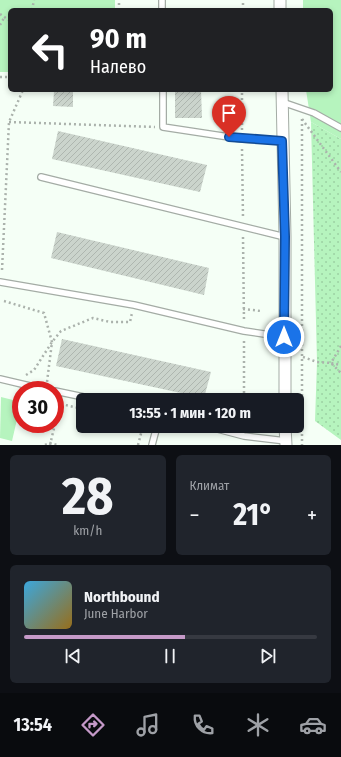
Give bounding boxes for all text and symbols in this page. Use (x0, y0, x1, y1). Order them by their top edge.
text: 90 m (90, 22, 147, 55)
icon: left (24, 24, 76, 76)
text: Налево (90, 56, 146, 78)
pin (212, 96, 246, 137)
icon: arrive (218, 102, 240, 124)
position arrow (263, 316, 305, 358)
speed limit sign: 30 (12, 381, 64, 433)
text: 13:55 · 1 мин · 120 m (129, 404, 251, 422)
text: 28 (62, 465, 114, 528)
text: Климат (190, 478, 229, 493)
text: 21° (233, 497, 273, 533)
text: − (190, 502, 199, 529)
text: + (307, 502, 317, 529)
text: km/h (73, 523, 102, 538)
text: Northbound (84, 588, 160, 606)
text: June Harbor (84, 606, 148, 621)
icon: previous (62, 645, 84, 667)
icon: pause (159, 645, 181, 667)
icon: next (257, 645, 279, 667)
icon: directions (79, 711, 107, 739)
icon: music (134, 711, 162, 739)
icon: phone (189, 711, 217, 739)
icon: climate (244, 711, 272, 739)
icon: car (299, 711, 327, 739)
text: 13:54 (14, 714, 52, 736)

